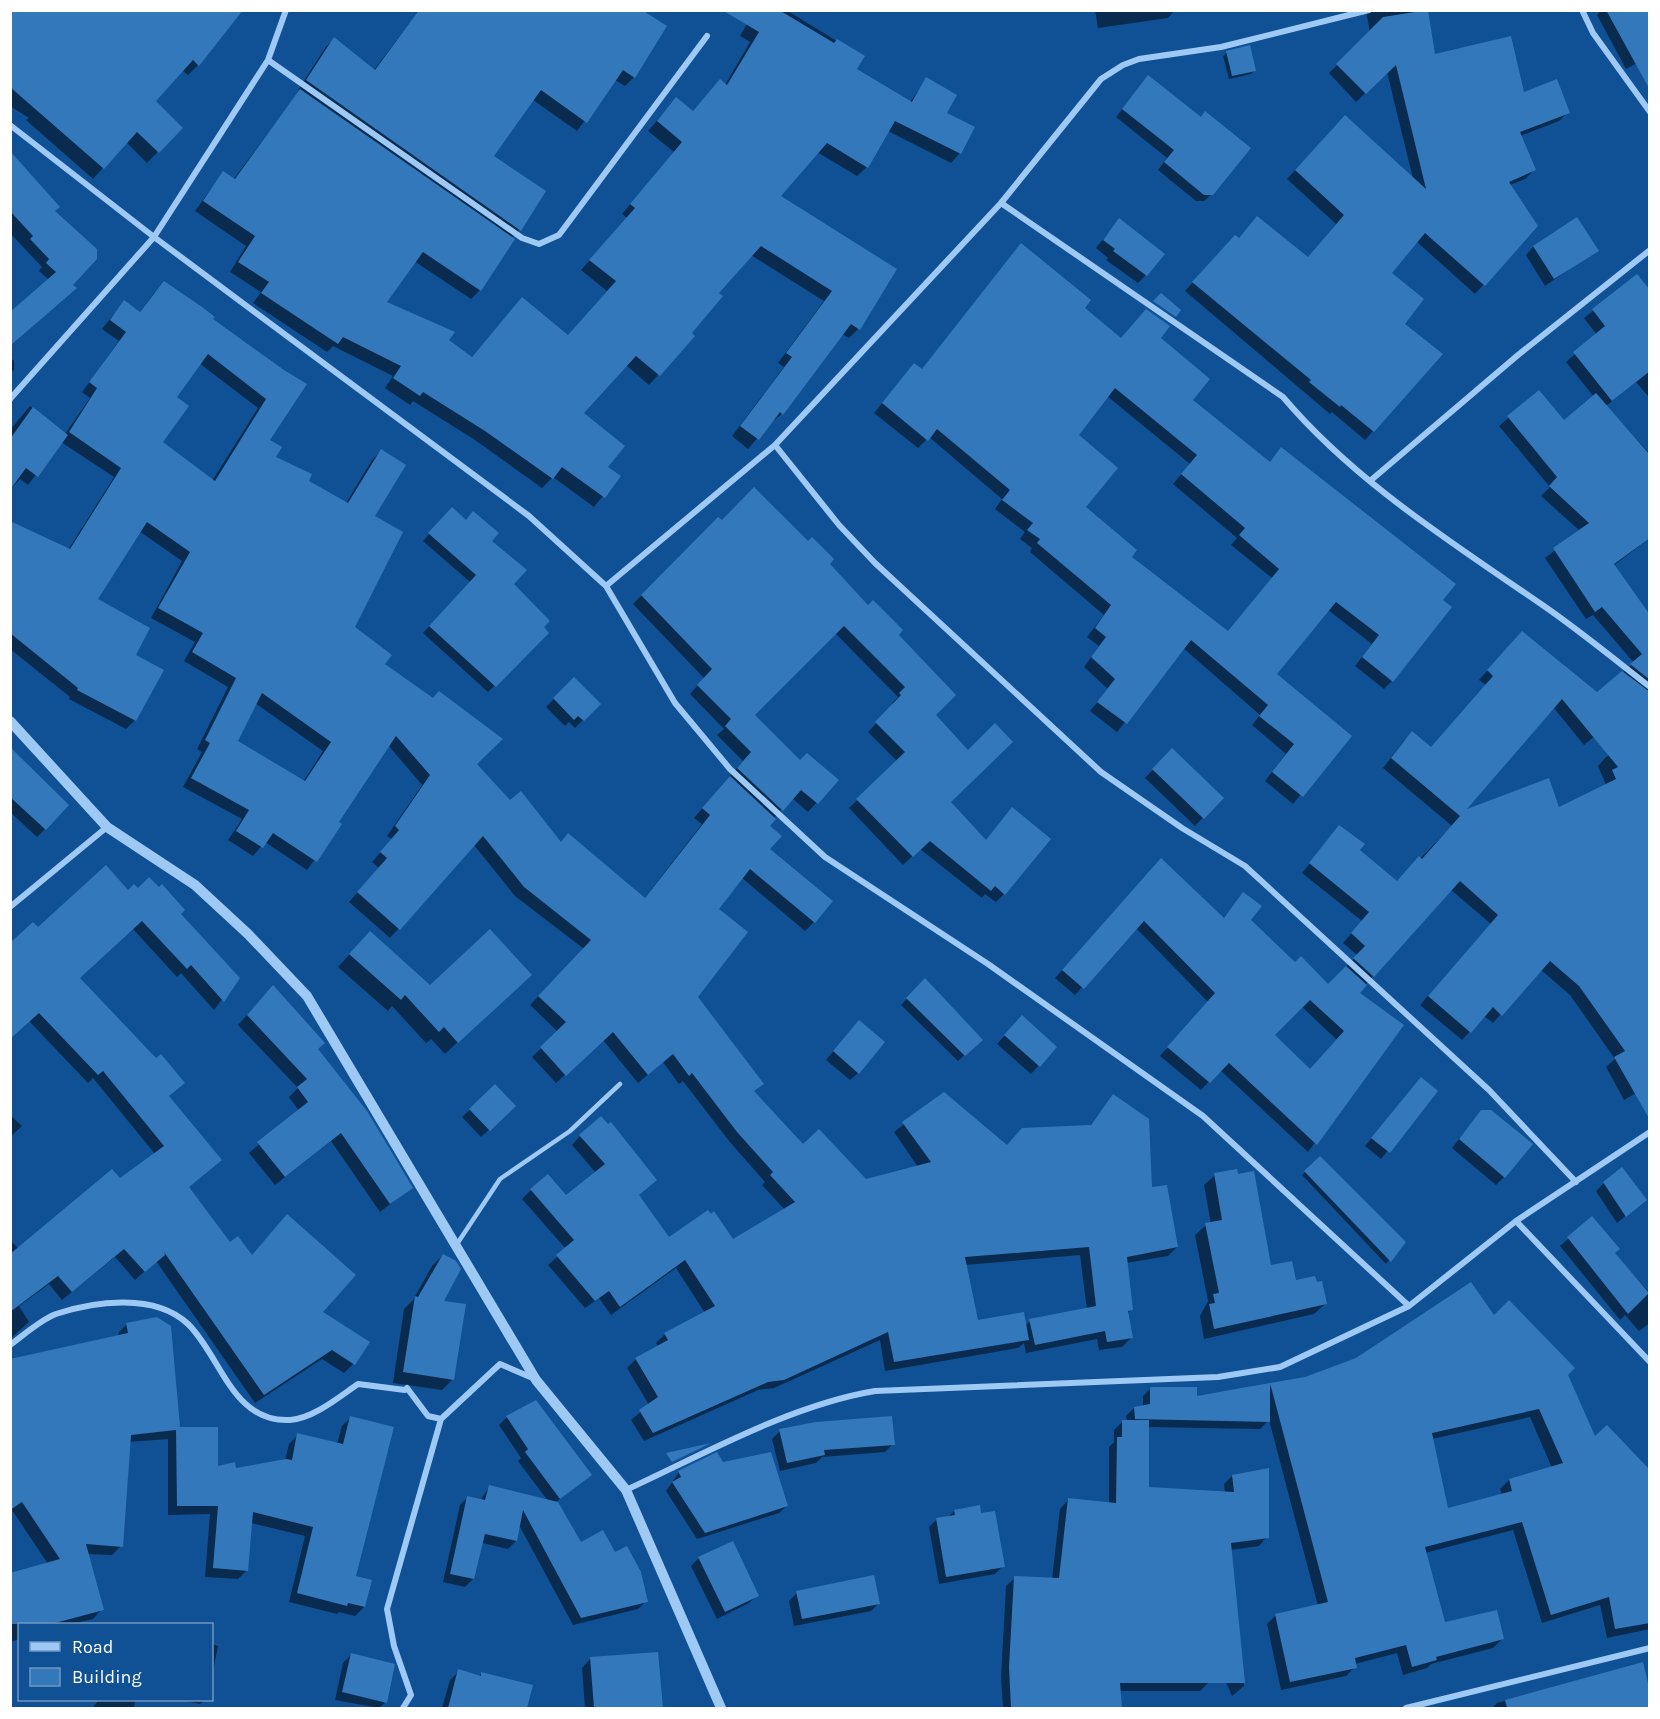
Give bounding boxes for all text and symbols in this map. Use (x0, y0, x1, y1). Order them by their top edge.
legend (18, 1623, 213, 1701)
text: Road (72, 1636, 113, 1658)
text: Building (72, 1666, 142, 1688)

